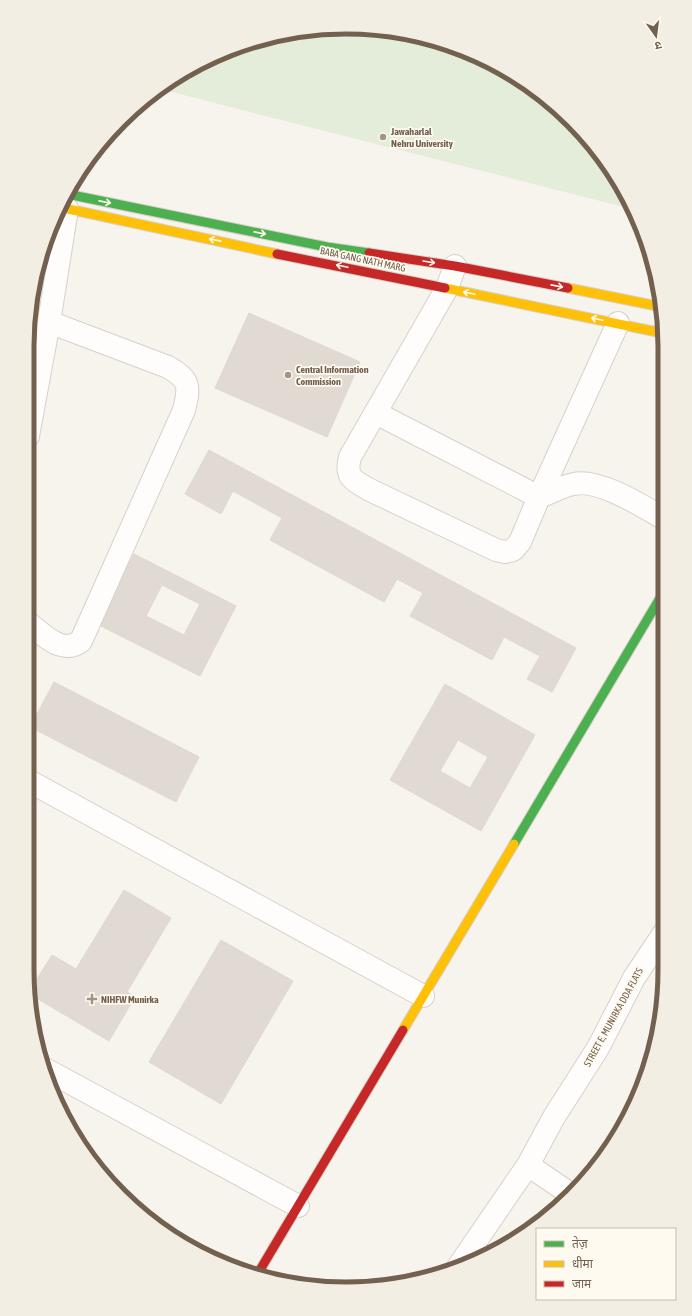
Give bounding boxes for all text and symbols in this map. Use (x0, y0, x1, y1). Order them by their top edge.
north arrow (636, 16, 676, 56)
text: उ (653, 39, 663, 52)
place label: Jawaharlal Nehru University (390, 126, 454, 149)
marker: Jawaharlal Nehru University (378, 132, 388, 142)
one-way arrow (98, 198, 111, 206)
one-way arrow (253, 229, 266, 237)
one-way arrow (209, 236, 222, 244)
street label: BABA GANG NATH MARG (319, 245, 407, 274)
one-way arrow (422, 258, 435, 266)
one-way arrow (336, 261, 349, 269)
one-way arrow (550, 283, 563, 291)
one-way arrow (463, 288, 476, 296)
one-way arrow (591, 315, 604, 323)
place label: Central Information Commission (296, 364, 369, 387)
marker: Central Information Commission (283, 370, 293, 380)
street label: STREET E, MUNIRKA DDA FLATS (582, 966, 645, 1068)
marker: NIHFW Munirka (86, 993, 98, 1005)
place label: NIHFW Munirka (101, 994, 159, 1005)
legend (536, 1228, 676, 1300)
text: तेज़ (572, 1236, 589, 1251)
text: धीमा (572, 1256, 594, 1271)
text: जाम (572, 1277, 592, 1291)

